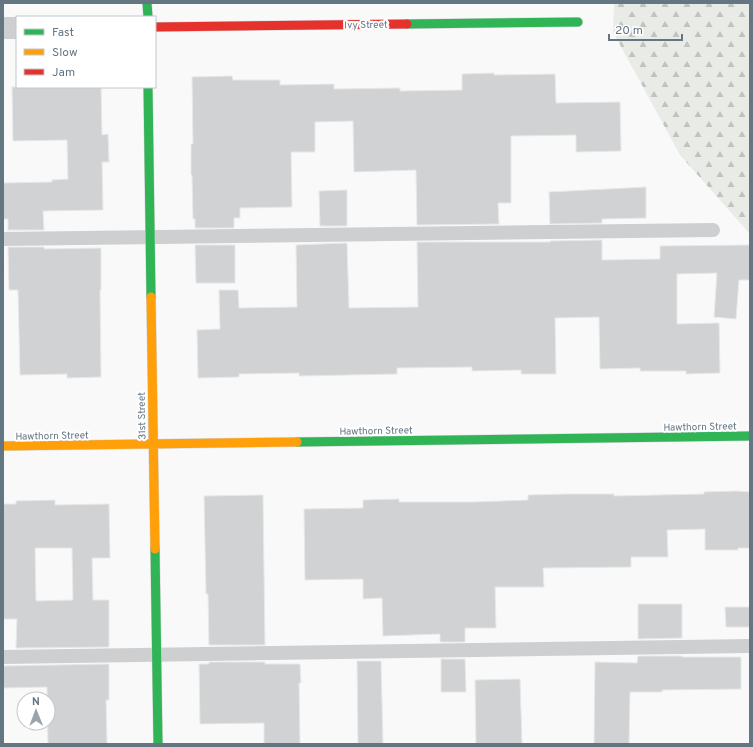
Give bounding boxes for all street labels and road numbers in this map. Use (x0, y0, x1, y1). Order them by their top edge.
street label: Ivy Street (344, 19, 388, 32)
street label: 31st Street (136, 392, 149, 440)
street label: Hawthorn Street (663, 420, 737, 435)
street label: Hawthorn Street (339, 424, 413, 439)
street label: Hawthorn Street (15, 429, 89, 444)

